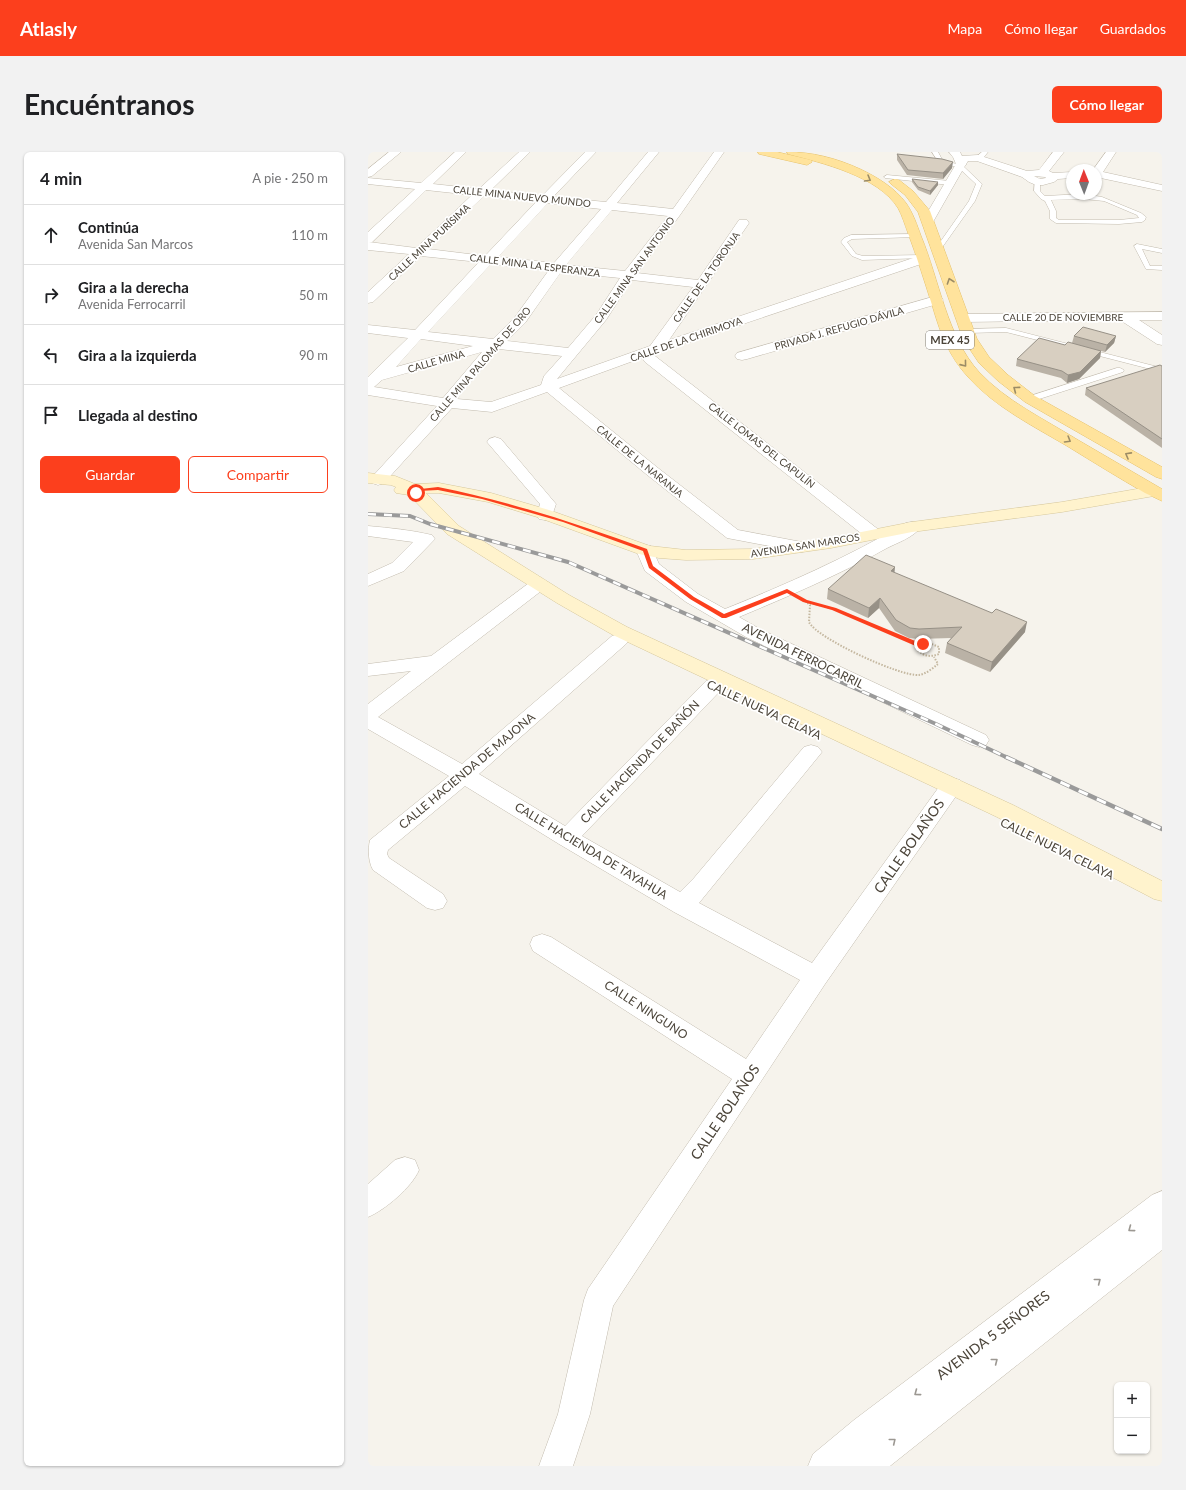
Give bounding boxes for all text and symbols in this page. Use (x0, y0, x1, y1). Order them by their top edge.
text: Atlasly (20, 17, 77, 40)
text: Mapa (948, 20, 982, 37)
text: Cómo llegar (1004, 20, 1078, 37)
text: Guardados (1100, 20, 1166, 37)
button: Cómo llegar (1052, 86, 1162, 123)
text: Encuéntranos (24, 87, 195, 121)
north arrow (1066, 164, 1102, 200)
text: 4 min (40, 168, 82, 189)
text: A pie · 250 m (252, 170, 328, 186)
one-way arrow (864, 174, 871, 182)
street label: CALLE MINA NUEVO MUNDO (452, 183, 592, 209)
street label: CALLE MINA PURÍSIMA (386, 201, 473, 283)
street label: CALLE MINA SAN ANTONIO (591, 214, 677, 326)
text: Continúa (78, 218, 139, 236)
icon: ahead (40, 224, 62, 246)
text: 110 m (291, 227, 328, 243)
street label: CALLE DE LA TORONJA (670, 229, 742, 325)
text: Avenida San Marcos (78, 236, 193, 252)
street label: CALLE MINA LA ESPERANZA (469, 251, 601, 279)
text: Gira a la derecha (78, 278, 189, 296)
one-way arrow (947, 278, 955, 285)
icon: right (40, 284, 62, 306)
text: 50 m (299, 287, 328, 303)
text: Avenida Ferrocarril (78, 296, 186, 312)
street label: CALLE MINA PALOMAS DE ORO (427, 304, 533, 424)
street label: PRIVADA J. REFUGIO DÁVILA (773, 304, 905, 352)
street label: CALLE 20 DE NOVIEMBRE (1003, 311, 1124, 323)
street label: CALLE DE LA CHIRIMOYA (628, 314, 744, 364)
road number: MEX 45 (926, 331, 974, 349)
icon: left (40, 344, 62, 366)
text: Gira a la izquierda (78, 346, 197, 364)
text: 90 m (299, 347, 328, 363)
street label: CALLE MINA (406, 347, 466, 375)
one-way arrow (960, 359, 967, 366)
one-way arrow (1014, 386, 1021, 393)
street label: CALLE LOMAS DEL CAPULÍN (706, 400, 818, 490)
icon: arrive (40, 404, 62, 426)
text: Llegada al destino (78, 406, 198, 424)
street label: CALLE DE LA NARANJA (594, 422, 686, 500)
one-way arrow (1064, 436, 1071, 443)
one-way arrow (1125, 453, 1132, 460)
button: Guardar (40, 456, 180, 493)
button: Compartir (188, 456, 328, 493)
route start (407, 484, 425, 502)
street label: AVENIDA SAN MARCOS (750, 530, 860, 560)
street label: AVENIDA FERROCARRIL (740, 620, 867, 692)
route end (914, 635, 932, 653)
street label: CALLE NUEVA CELAYA (704, 676, 825, 743)
street label: CALLE HACIENDA DE BAÑÓN (577, 697, 703, 826)
street label: CALLE HACIENDA DE MAJONA (396, 709, 538, 832)
street label: CALLE BOLAÑOS (870, 795, 947, 896)
street label: CALLE HACIENDA DE TAYAHUA (512, 799, 671, 903)
street label: CALLE NUEVA CELAYA (998, 814, 1117, 883)
street label: CALLE NINGUNO (602, 977, 691, 1042)
street label: CALLE BOLAÑOS (686, 1061, 763, 1163)
one-way arrow (1128, 1224, 1135, 1232)
one-way arrow (1093, 1279, 1100, 1286)
street label: AVENIDA 5 SEÑORES (933, 1286, 1053, 1383)
one-way arrow (991, 1359, 998, 1366)
map controls (1114, 1382, 1150, 1454)
button: + (1114, 1382, 1150, 1418)
one-way arrow (914, 1389, 921, 1396)
button: − (1114, 1418, 1150, 1454)
one-way arrow (888, 1439, 895, 1446)

